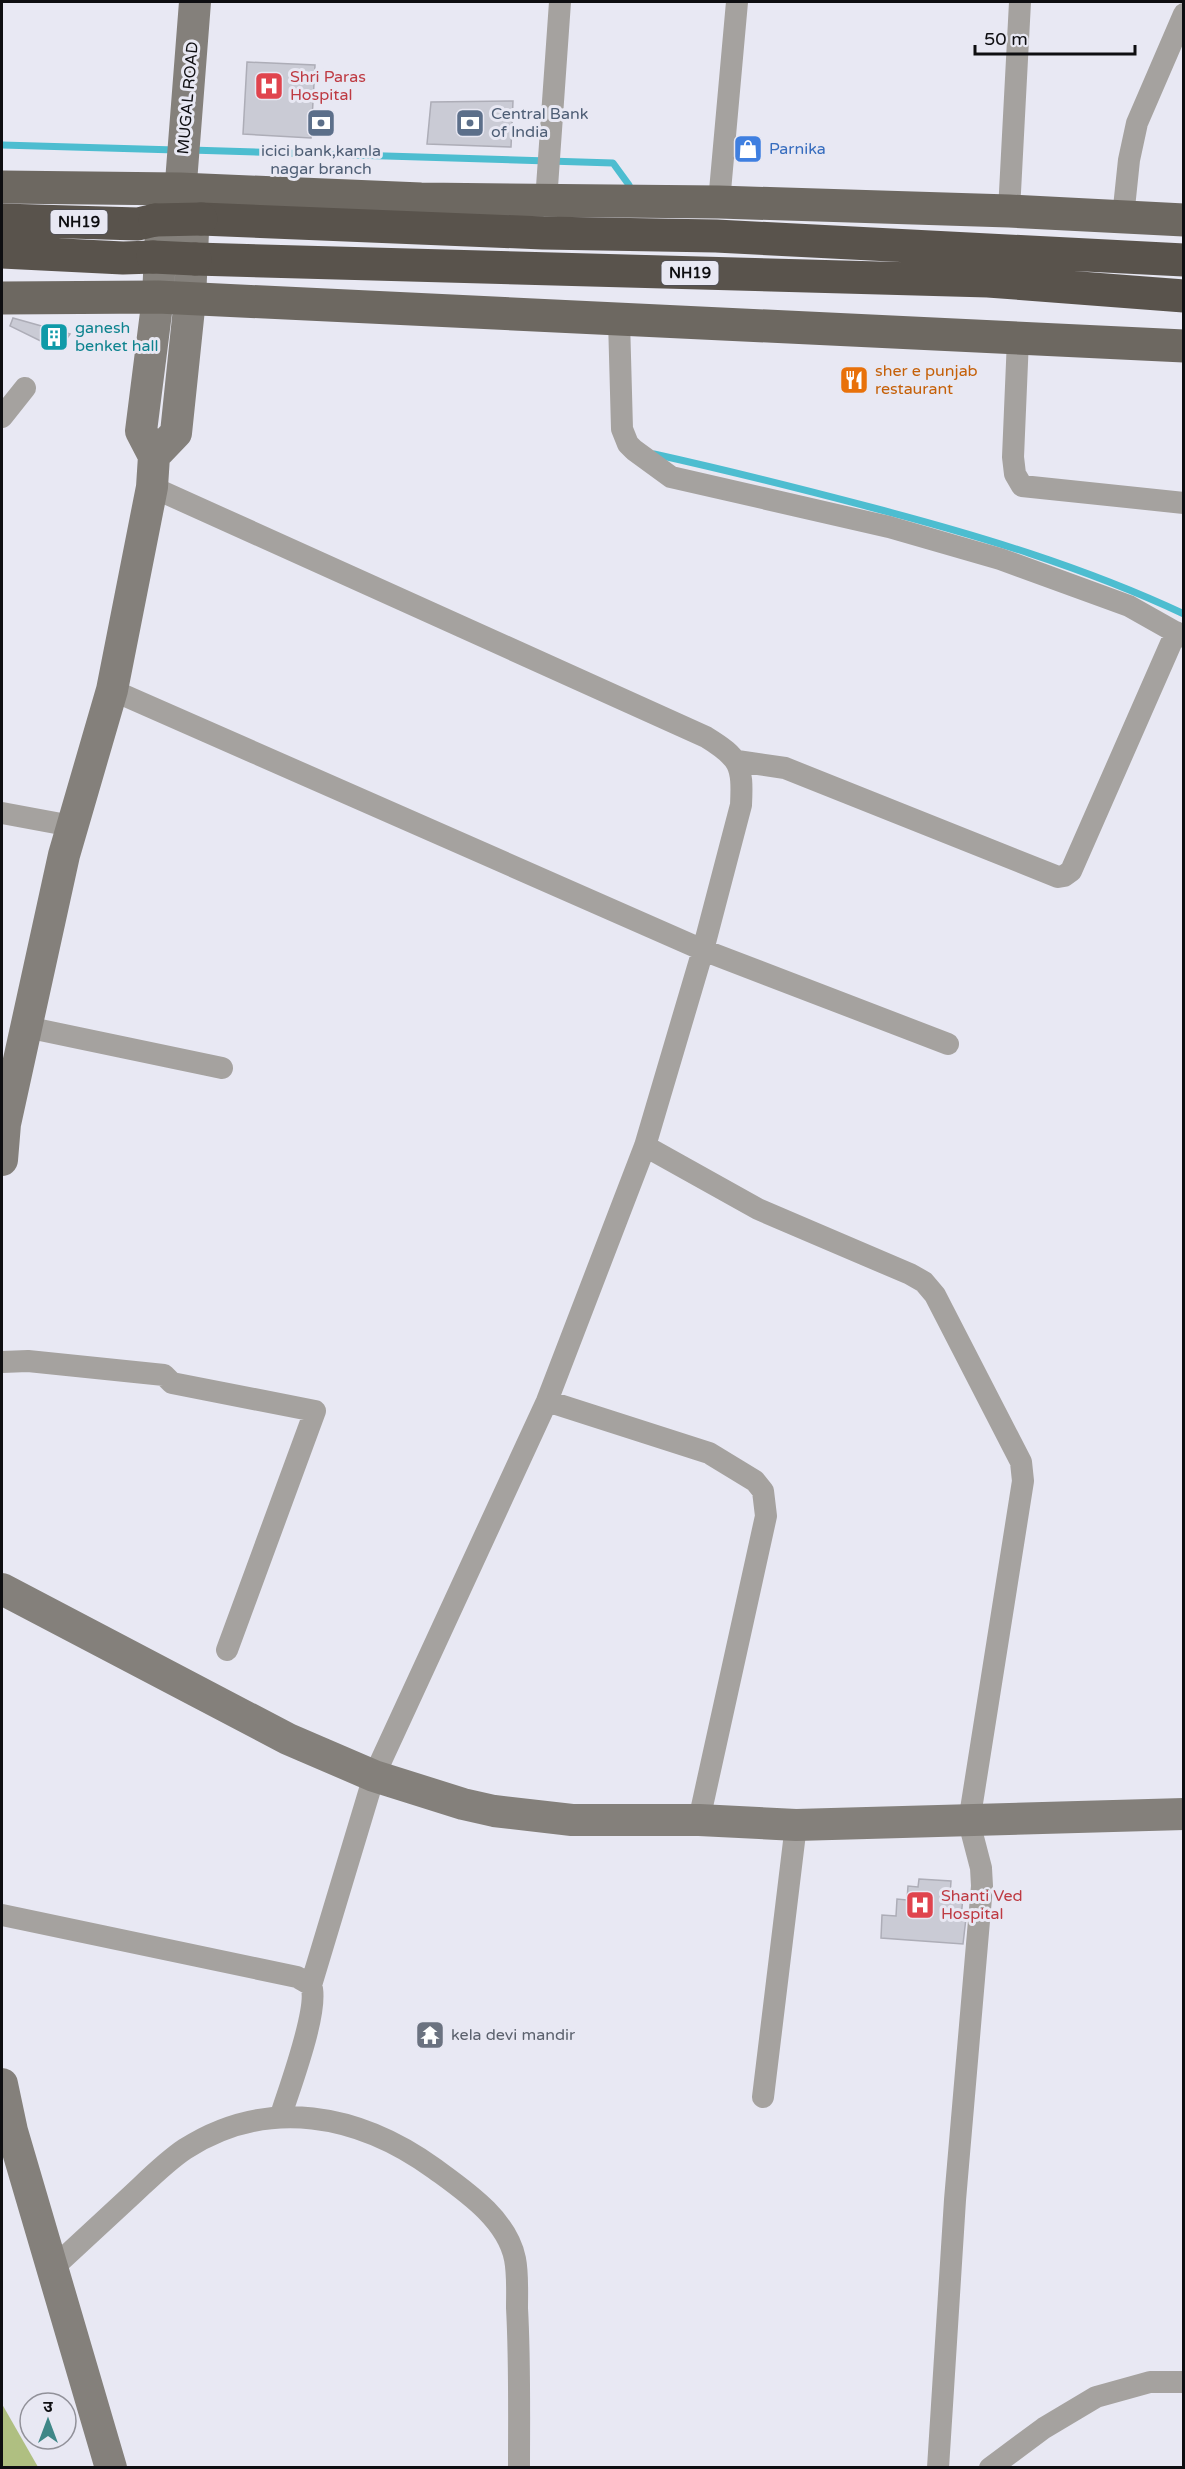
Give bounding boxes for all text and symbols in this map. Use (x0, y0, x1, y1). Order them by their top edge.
scale bar (975, 18, 1136, 56)
text: 50 m (984, 28, 1028, 50)
street label: MUGAL ROAD (173, 41, 203, 155)
place label: Shri Paras Hospital (290, 67, 366, 105)
hospital icon: Shri Paras Hospital (253, 70, 285, 102)
place label: Central Bank of India (491, 104, 589, 142)
bank icon: icici bank,kamla nagar branch (305, 107, 337, 139)
bank icon: Central Bank of India (454, 107, 486, 139)
shop icon: Parnika (732, 133, 764, 165)
place label: Parnika (769, 139, 826, 159)
place label: icici bank,kamla nagar branch (261, 141, 381, 179)
road number: NH19 (50, 210, 107, 234)
road number: NH19 (662, 261, 718, 285)
place label: ganesh benket hall (75, 318, 159, 356)
building icon: ganesh benket hall (38, 321, 70, 353)
place label: sher e punjab restaurant (875, 361, 978, 399)
restaurant icon: sher e punjab restaurant (838, 364, 870, 396)
place label: Shanti Ved Hospital (941, 1886, 1023, 1924)
hospital icon: Shanti Ved Hospital (904, 1889, 936, 1921)
temple icon: kela devi mandir (414, 2019, 446, 2051)
place label: kela devi mandir (451, 2025, 576, 2045)
north arrow (18, 2391, 78, 2451)
text: उ (43, 2397, 53, 2417)

